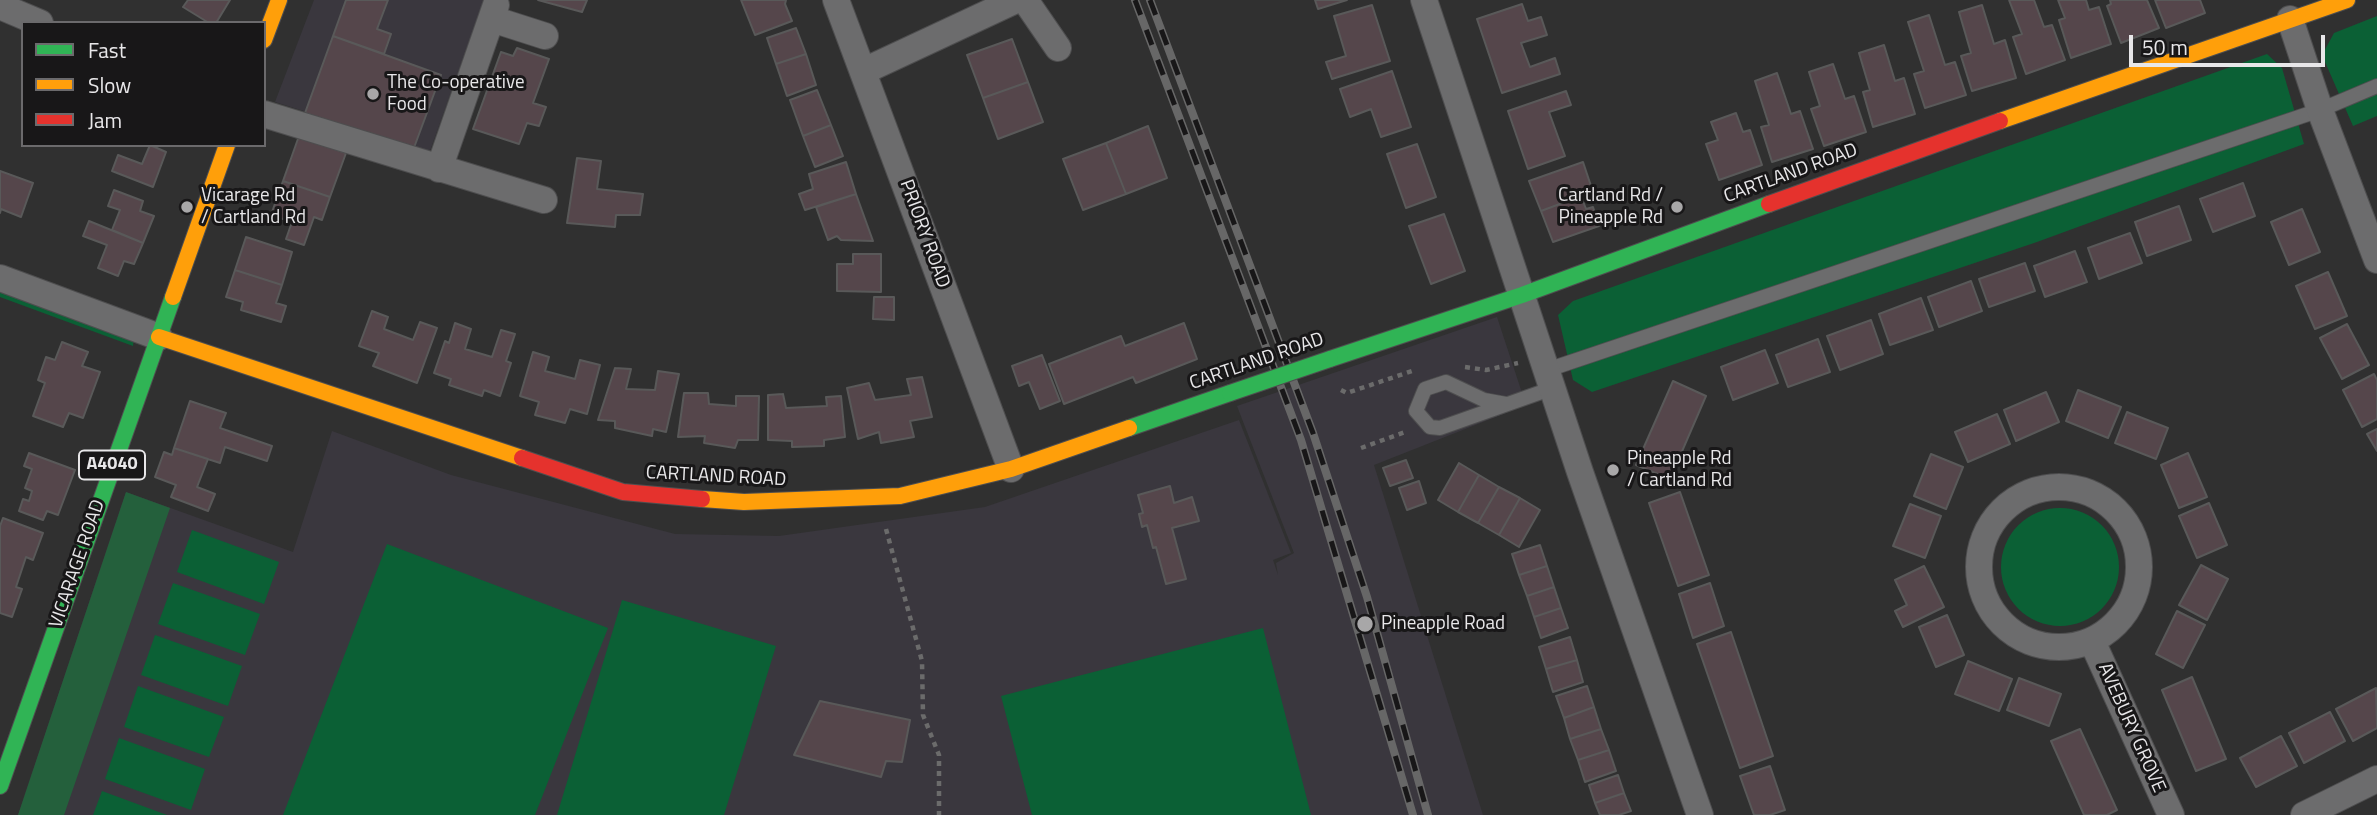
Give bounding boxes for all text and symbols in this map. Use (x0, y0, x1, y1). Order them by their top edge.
legend (21, 21, 266, 147)
scale bar (2132, 21, 2328, 65)
text: 50 m (2142, 31, 2188, 63)
text: Fast (88, 34, 126, 66)
text: Slow (88, 69, 131, 101)
place label: The Co-operative Food (387, 72, 525, 116)
marker: The Co-operative Food (365, 86, 381, 102)
text: Jam (88, 104, 122, 136)
street label: CARTLAND ROAD (1721, 139, 1861, 209)
street label: PRIORY ROAD (894, 177, 954, 291)
place label: Vicarage Rd / Cartland Rd (201, 185, 306, 229)
place label: Cartland Rd / Pineapple Rd (1558, 185, 1663, 229)
marker: Vicarage Rd / Cartland Rd (179, 199, 195, 215)
marker: Cartland Rd / Pineapple Rd (1669, 199, 1685, 215)
street label: CARTLAND ROAD (1187, 328, 1327, 396)
place label: Pineapple Rd / Cartland Rd (1627, 448, 1732, 492)
road number: A4040 (79, 450, 145, 480)
street label: CARTLAND ROAD (645, 462, 787, 492)
marker: Pineapple Rd / Cartland Rd (1605, 462, 1621, 478)
street label: VICARAGE ROAD (45, 497, 111, 631)
place label: Pineapple Road (1381, 613, 1505, 635)
marker: Pineapple Road (1355, 614, 1375, 634)
street label: AVEBURY GROVE (2092, 660, 2170, 796)

